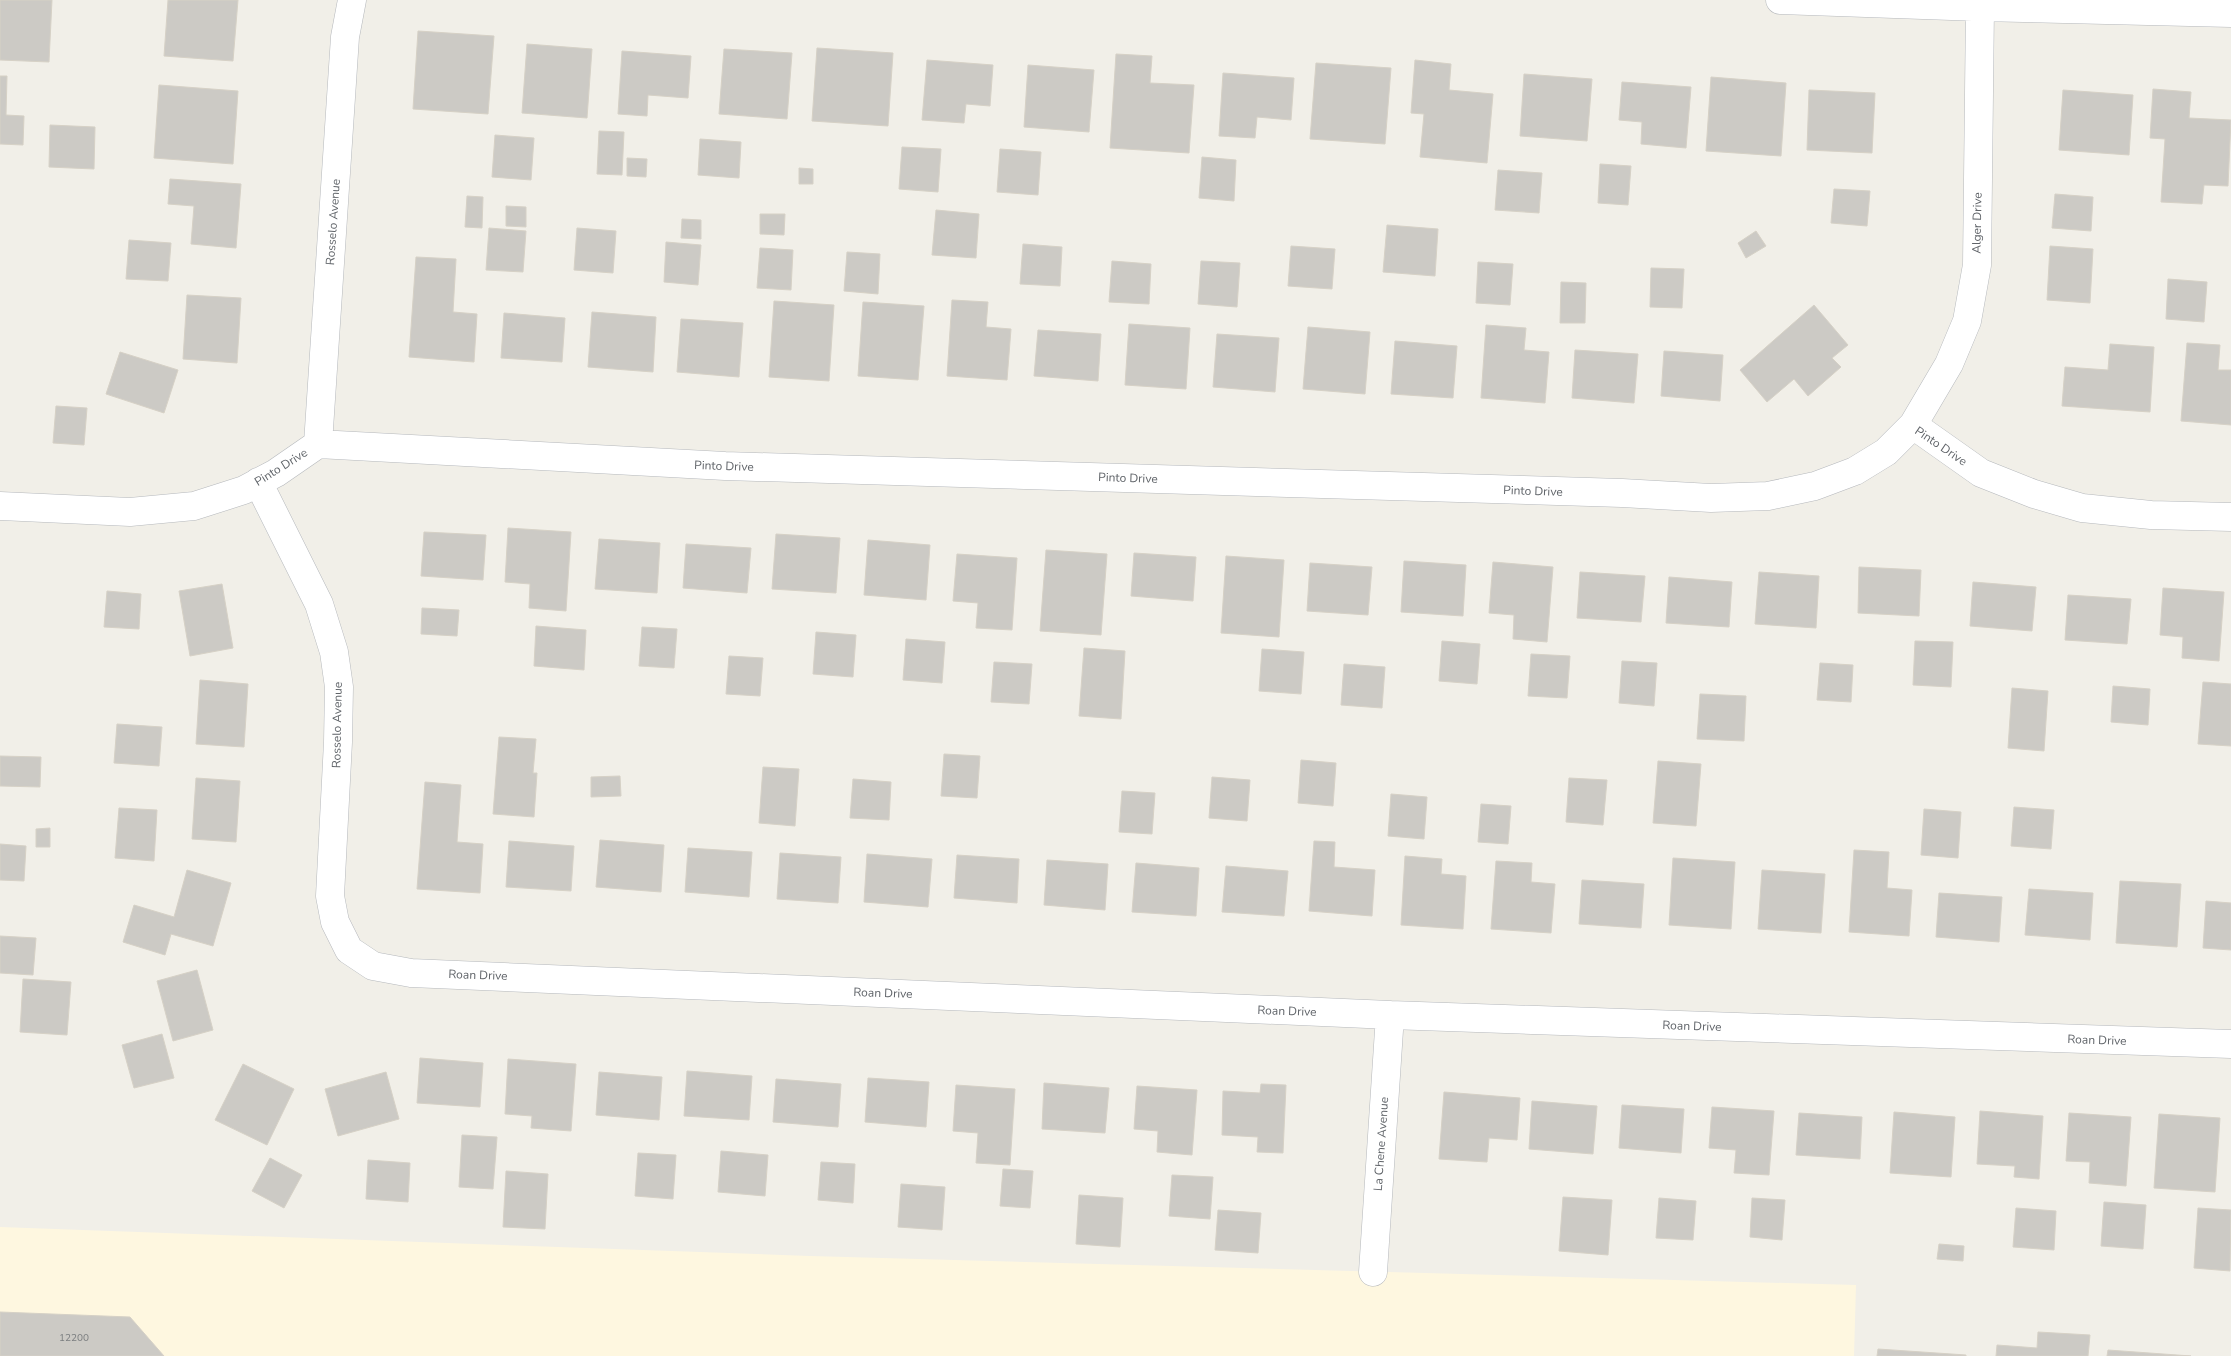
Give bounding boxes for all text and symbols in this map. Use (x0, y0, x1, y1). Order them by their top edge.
street label: Rosselo Avenue (322, 178, 344, 266)
street label: Alger Drive (1968, 192, 1986, 254)
street label: Pinto Drive (1912, 423, 1970, 469)
street label: Pinto Drive (252, 444, 310, 490)
street label: Pinto Drive (694, 457, 754, 475)
street label: Pinto Drive (1098, 469, 1158, 487)
street label: Pinto Drive (1503, 482, 1563, 500)
street label: Rosselo Avenue (328, 682, 346, 768)
street label: Roan Drive (448, 966, 508, 984)
street label: Roan Drive (853, 984, 913, 1002)
street label: Roan Drive (1257, 1002, 1317, 1020)
street label: Roan Drive (1662, 1017, 1722, 1035)
street label: Roan Drive (2067, 1031, 2127, 1049)
street label: La Chene Avenue (1370, 1096, 1392, 1192)
house number: 12200 (59, 1331, 89, 1345)

